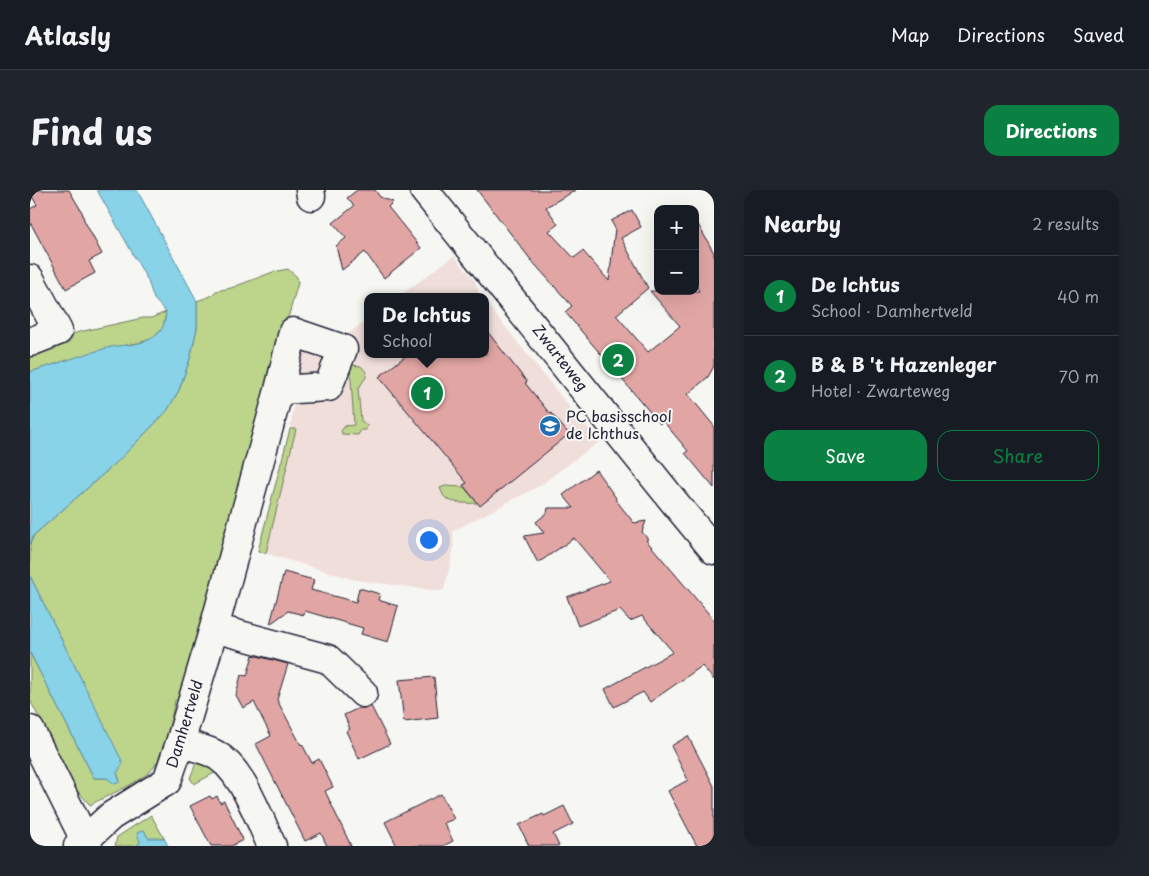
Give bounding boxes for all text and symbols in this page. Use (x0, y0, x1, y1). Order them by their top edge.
text: Atlasly (25, 17, 111, 53)
text: Map (891, 21, 929, 48)
text: Directions (957, 21, 1045, 48)
text: Saved (1073, 21, 1124, 48)
text: Find us (30, 104, 152, 157)
button: Directions (984, 105, 1119, 156)
map controls (654, 205, 699, 295)
button: + (654, 205, 699, 250)
text: Nearby (764, 207, 841, 239)
text: 2 results (1032, 211, 1099, 235)
button: − (654, 250, 699, 295)
text: De Ichtus (811, 270, 900, 298)
text: 1 (776, 284, 784, 308)
text: 40 m (1057, 284, 1099, 308)
popup (364, 293, 489, 358)
text: School · Damhertveld (811, 298, 973, 322)
text: De Ichtus (382, 300, 471, 328)
street label: Zwarteweg (528, 319, 595, 395)
text: School (382, 328, 432, 352)
pin: 2 (602, 341, 634, 379)
text: B & B 't Hazenleger (811, 350, 997, 378)
text: 2 (774, 364, 786, 388)
text: 70 m (1059, 364, 1099, 388)
pin: 1 (411, 374, 443, 412)
text: Hotel · Zwarteweg (811, 378, 950, 402)
place label: PC basisschool de Ichthus (566, 404, 672, 444)
school or university icon: PC basisschool de Ichthus (538, 414, 562, 438)
button: Save (764, 430, 927, 481)
button: Share (937, 430, 1099, 481)
your location (416, 527, 442, 553)
street label: Damhertveld (159, 677, 208, 770)

